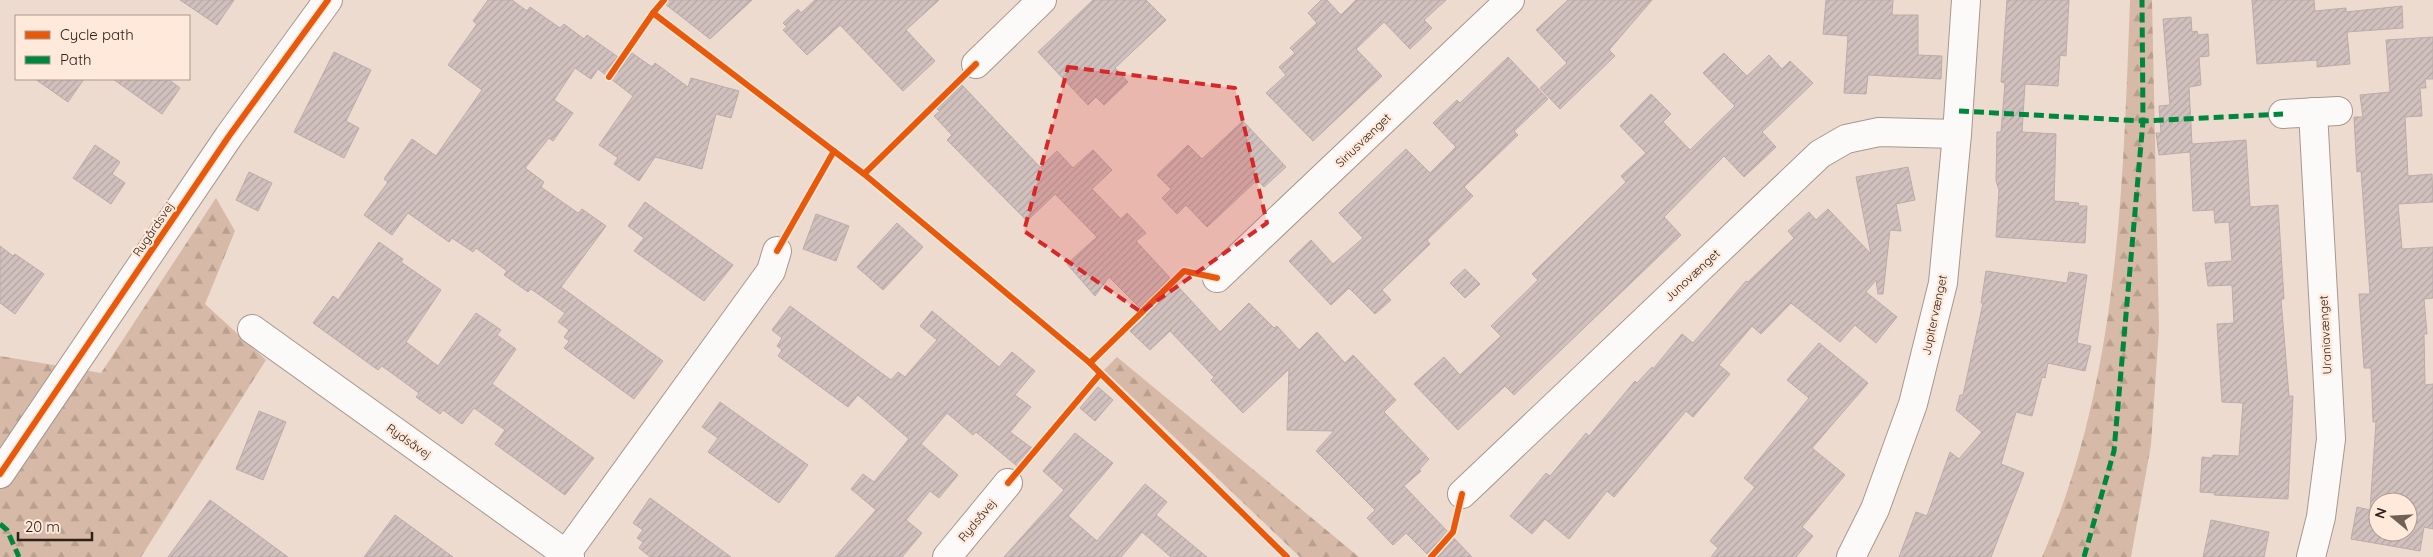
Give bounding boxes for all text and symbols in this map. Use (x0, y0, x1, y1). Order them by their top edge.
legend (15, 15, 190, 80)
text: Cycle path (60, 25, 134, 44)
text: Path (60, 50, 92, 69)
street label: Siriusvænget (1332, 110, 1394, 170)
street label: Rugårdsvej (129, 199, 177, 259)
street label: Junovænget (1661, 246, 1723, 304)
street label: Jupitervænget (1918, 273, 1950, 357)
street label: Uraniavænget (2315, 295, 2335, 375)
street label: Rydsåvej (384, 420, 434, 462)
north arrow (2368, 492, 2418, 542)
street label: Rydsåvej (955, 496, 999, 544)
text: N (2370, 505, 2391, 521)
scale bar (18, 510, 91, 542)
text: 20 m (25, 517, 60, 536)

